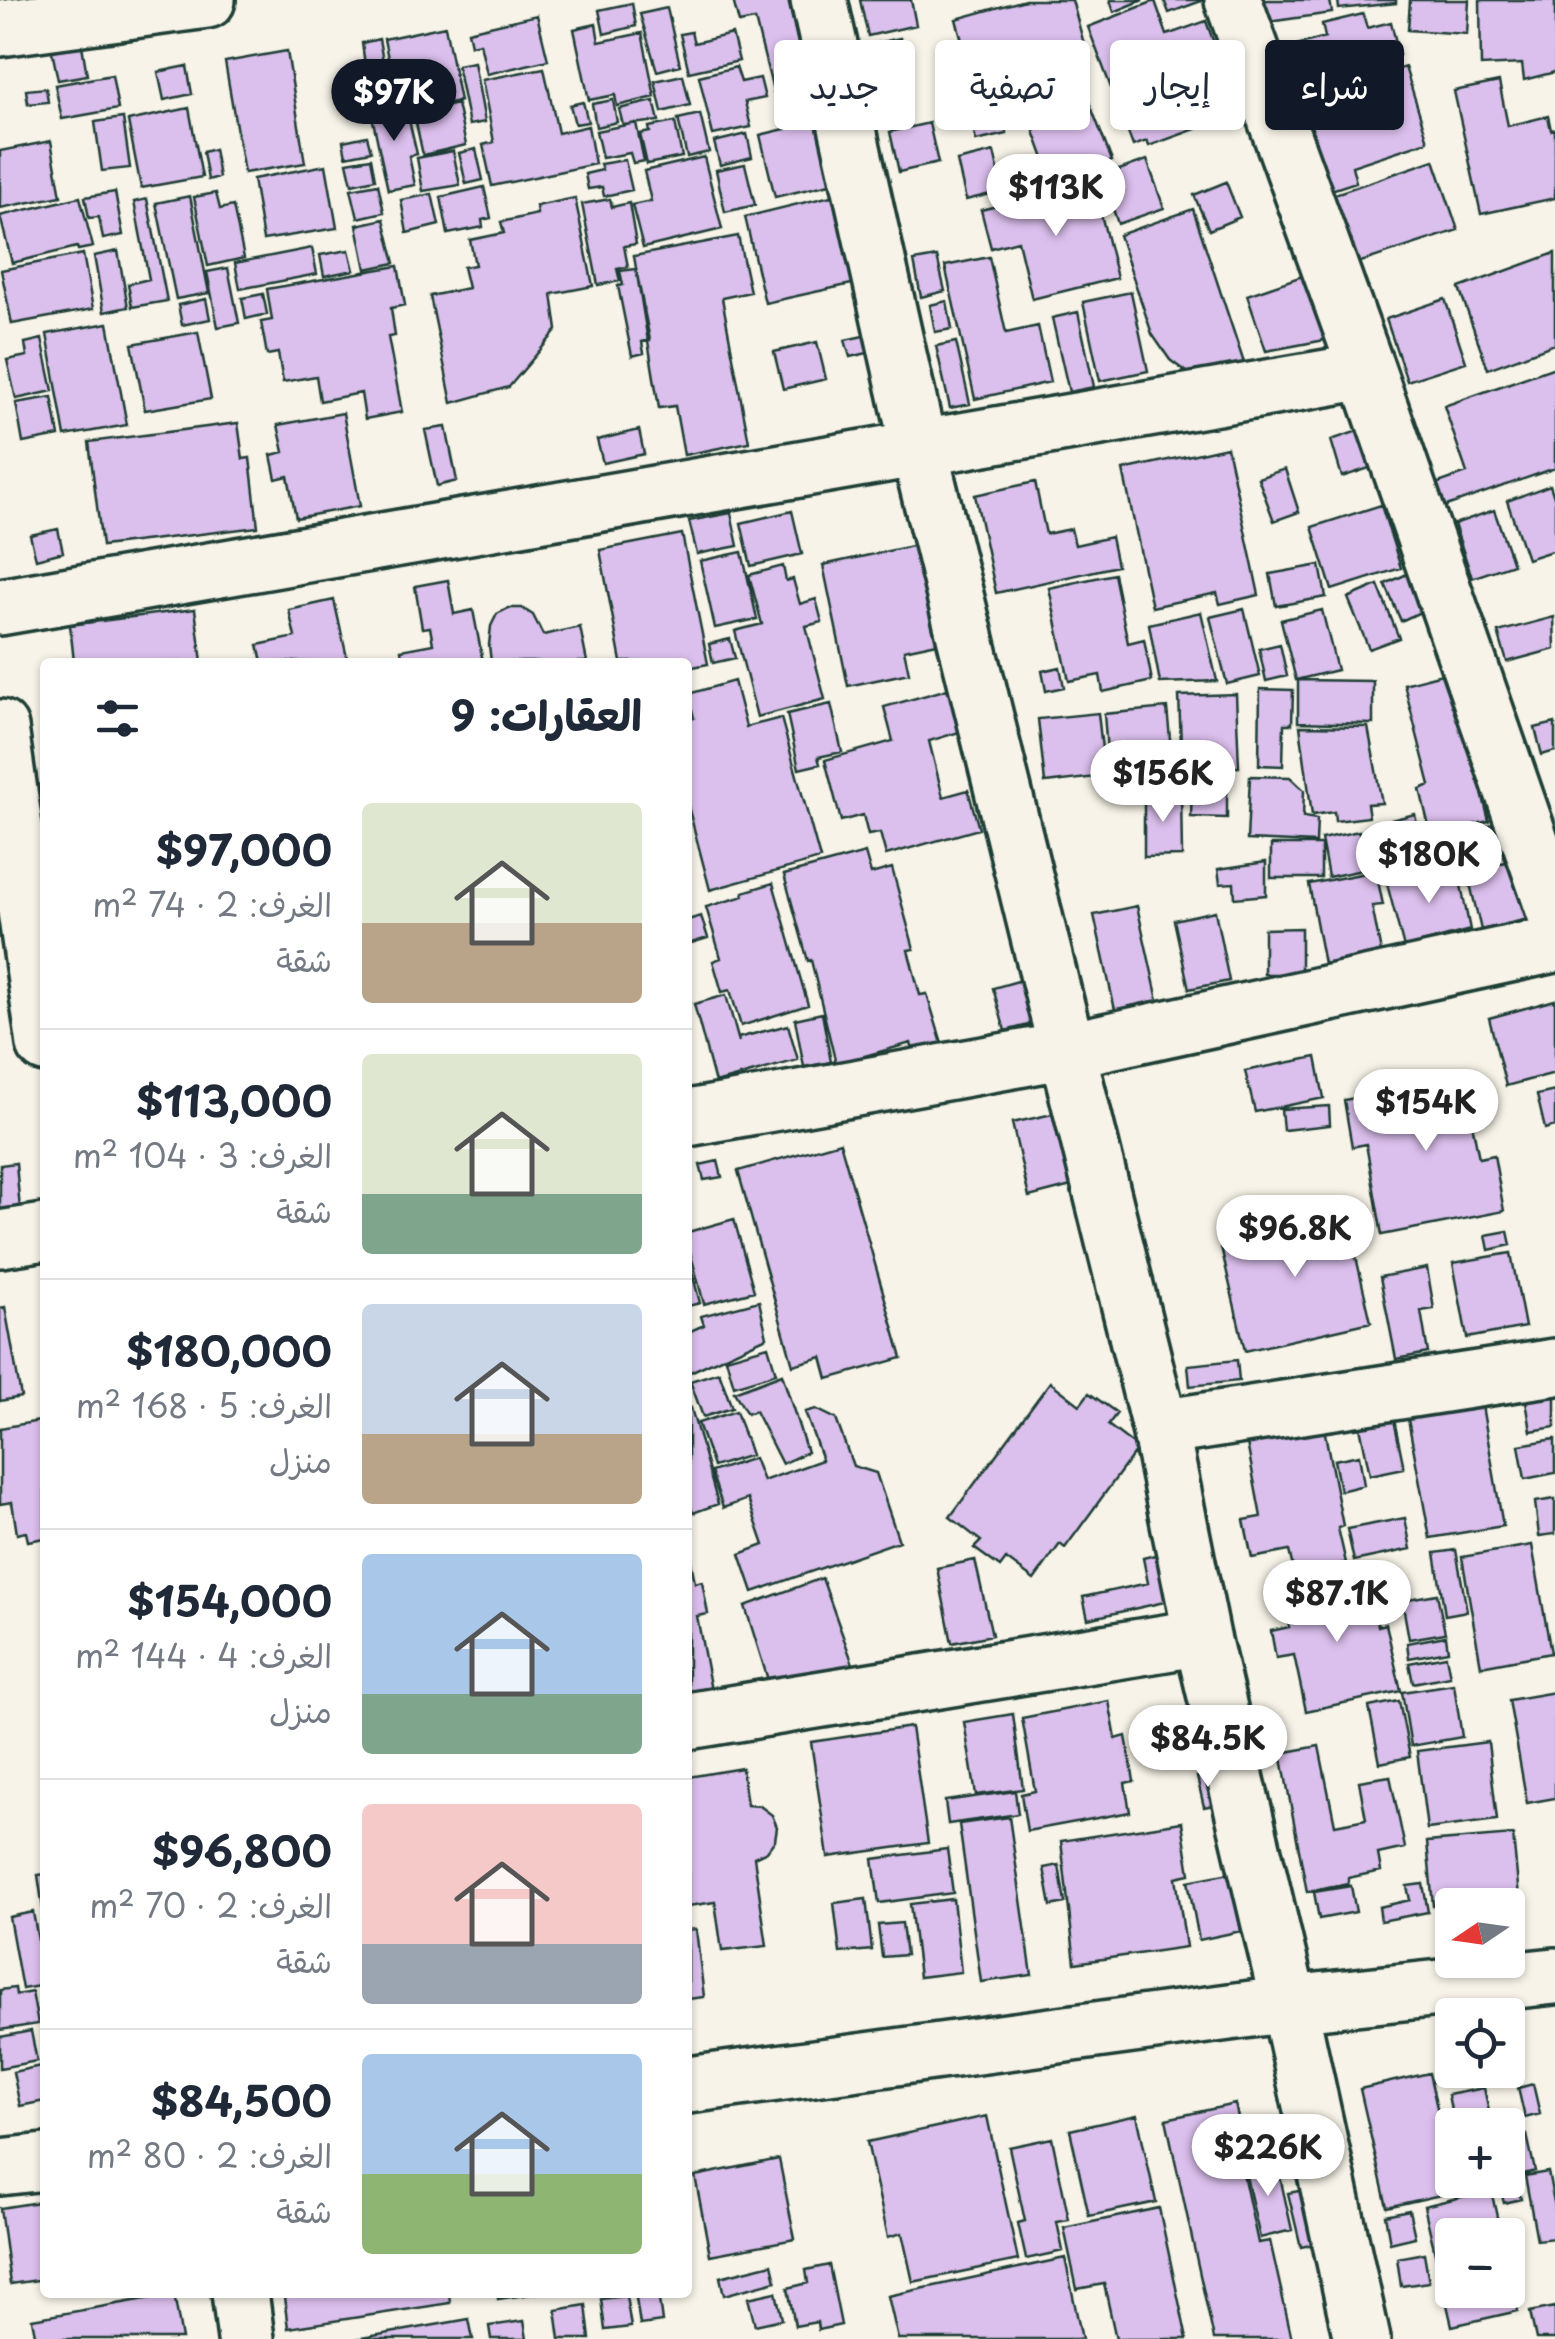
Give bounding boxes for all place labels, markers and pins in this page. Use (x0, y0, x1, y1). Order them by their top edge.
pin: $97K (335, 59, 453, 144)
pin: $113K (986, 154, 1126, 239)
pin: $156K (1093, 740, 1233, 825)
pin: $180K (1359, 821, 1499, 906)
pin: $154K (1356, 1069, 1496, 1154)
pin: $96.8K (1214, 1195, 1376, 1280)
pin: $87.1K (1256, 1560, 1418, 1645)
pin: $84.5K (1127, 1705, 1289, 1790)
pin: $226K (1198, 2114, 1338, 2199)

